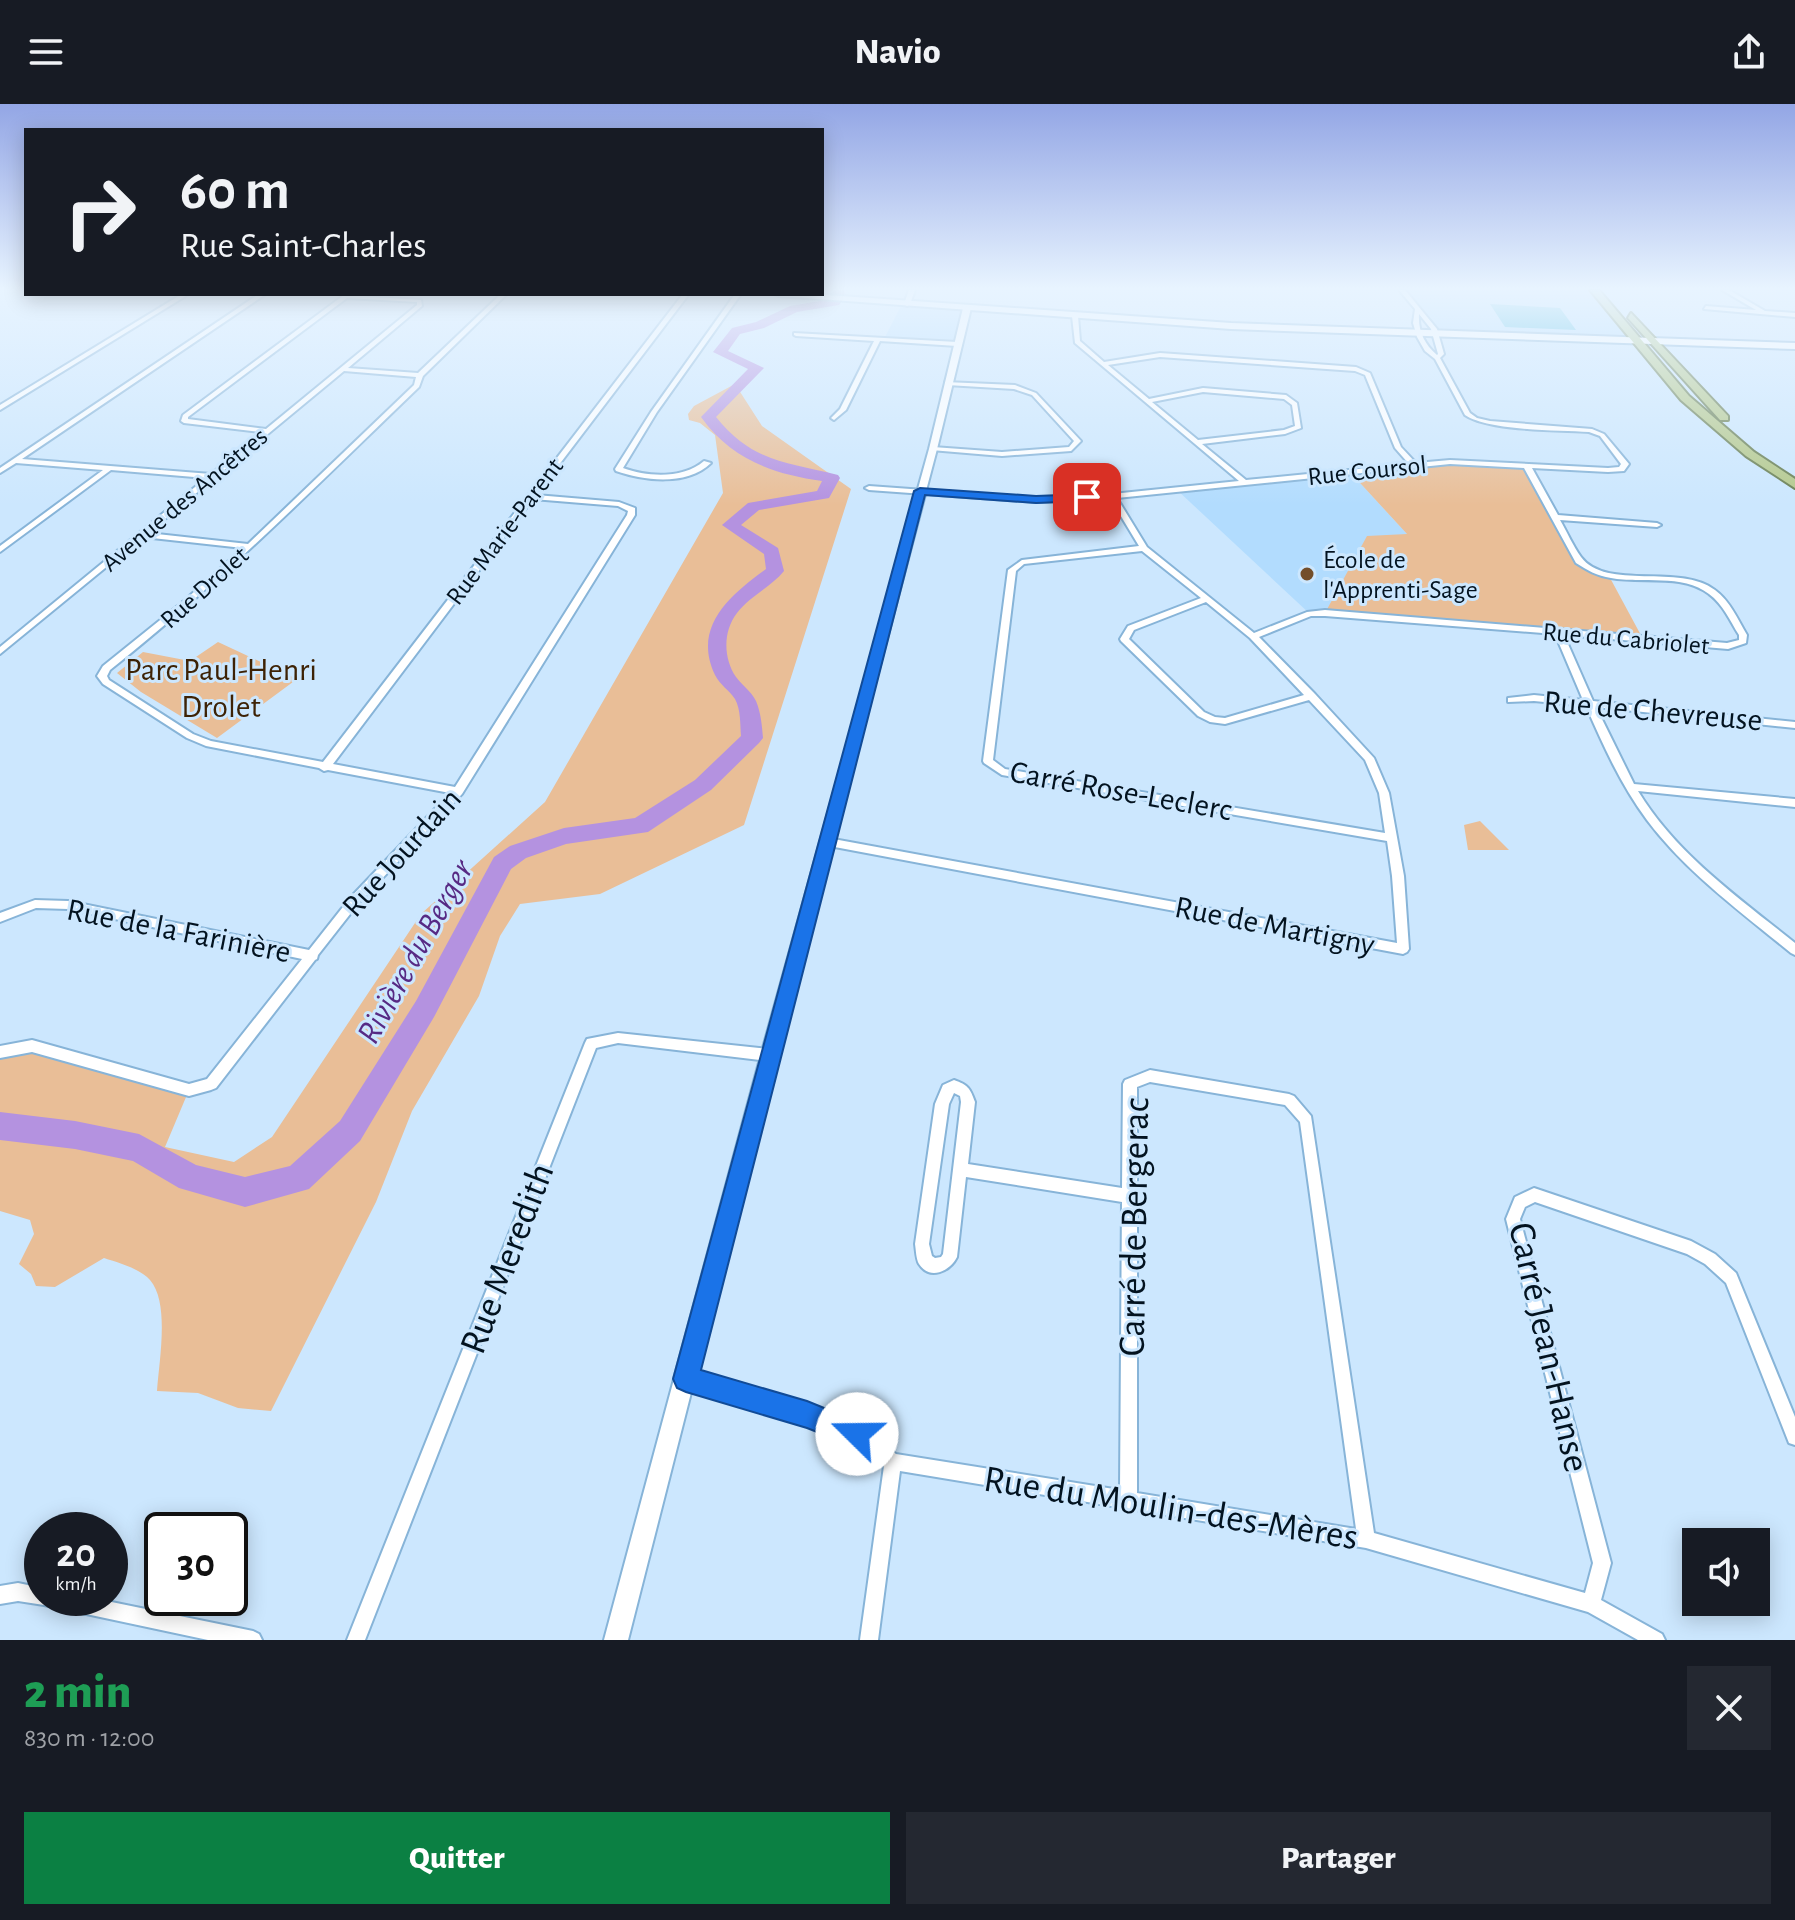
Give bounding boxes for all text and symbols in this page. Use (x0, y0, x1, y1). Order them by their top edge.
icon: menu (24, 30, 68, 74)
icon: share (1727, 30, 1771, 74)
text: Navio (854, 34, 941, 70)
icon: right (48, 160, 152, 264)
text: 60 m (180, 163, 290, 219)
text: Rue Saint-Charles (180, 228, 427, 264)
street label: Avenue des Ancêtres (97, 423, 273, 577)
street label: Rue Coursol (1306, 452, 1428, 490)
street label: Rue Marie-Parent (441, 454, 568, 610)
pin (1053, 463, 1121, 531)
icon: arrive (1065, 475, 1109, 519)
street label: Rue Drolet (156, 542, 254, 634)
place label: École de l'Apprenti-Sage (1323, 545, 1478, 603)
marker: École de l'Apprenti-Sage (1298, 565, 1316, 583)
street label: Rue du Cabriolet (1541, 619, 1710, 659)
park label: Parc Paul-Henri Drolet (125, 654, 317, 723)
street label: Rue de Chevreuse (1542, 685, 1764, 737)
street label: Carré Rose-Leclerc (1007, 756, 1234, 826)
street label: Rue Jourdain (336, 782, 467, 923)
water label: Rivière du Berger (351, 854, 481, 1049)
street label: Rue de Martigny (1172, 891, 1378, 961)
street label: Rue de la Farinière (64, 894, 294, 968)
street label: Carré de Bergerac (1114, 1097, 1156, 1357)
street label: Rue Meredith (454, 1158, 562, 1359)
street label: Carré Jean-Hanse (1501, 1219, 1595, 1476)
position arrow (815, 1392, 899, 1476)
street label: Rue du Moulin-des-Mères (981, 1461, 1360, 1557)
speed limit sign: 30 (144, 1512, 248, 1616)
map controls (1682, 1528, 1770, 1616)
button: sound (1682, 1528, 1770, 1616)
text: 20 (56, 1534, 96, 1574)
text: km/h (55, 1574, 97, 1594)
button: close (1687, 1666, 1771, 1750)
text: 2 min (24, 1669, 132, 1717)
text: 830 m · 12:00 (24, 1725, 155, 1751)
button: Quitter (24, 1812, 890, 1904)
button: Partager (906, 1812, 1771, 1904)

